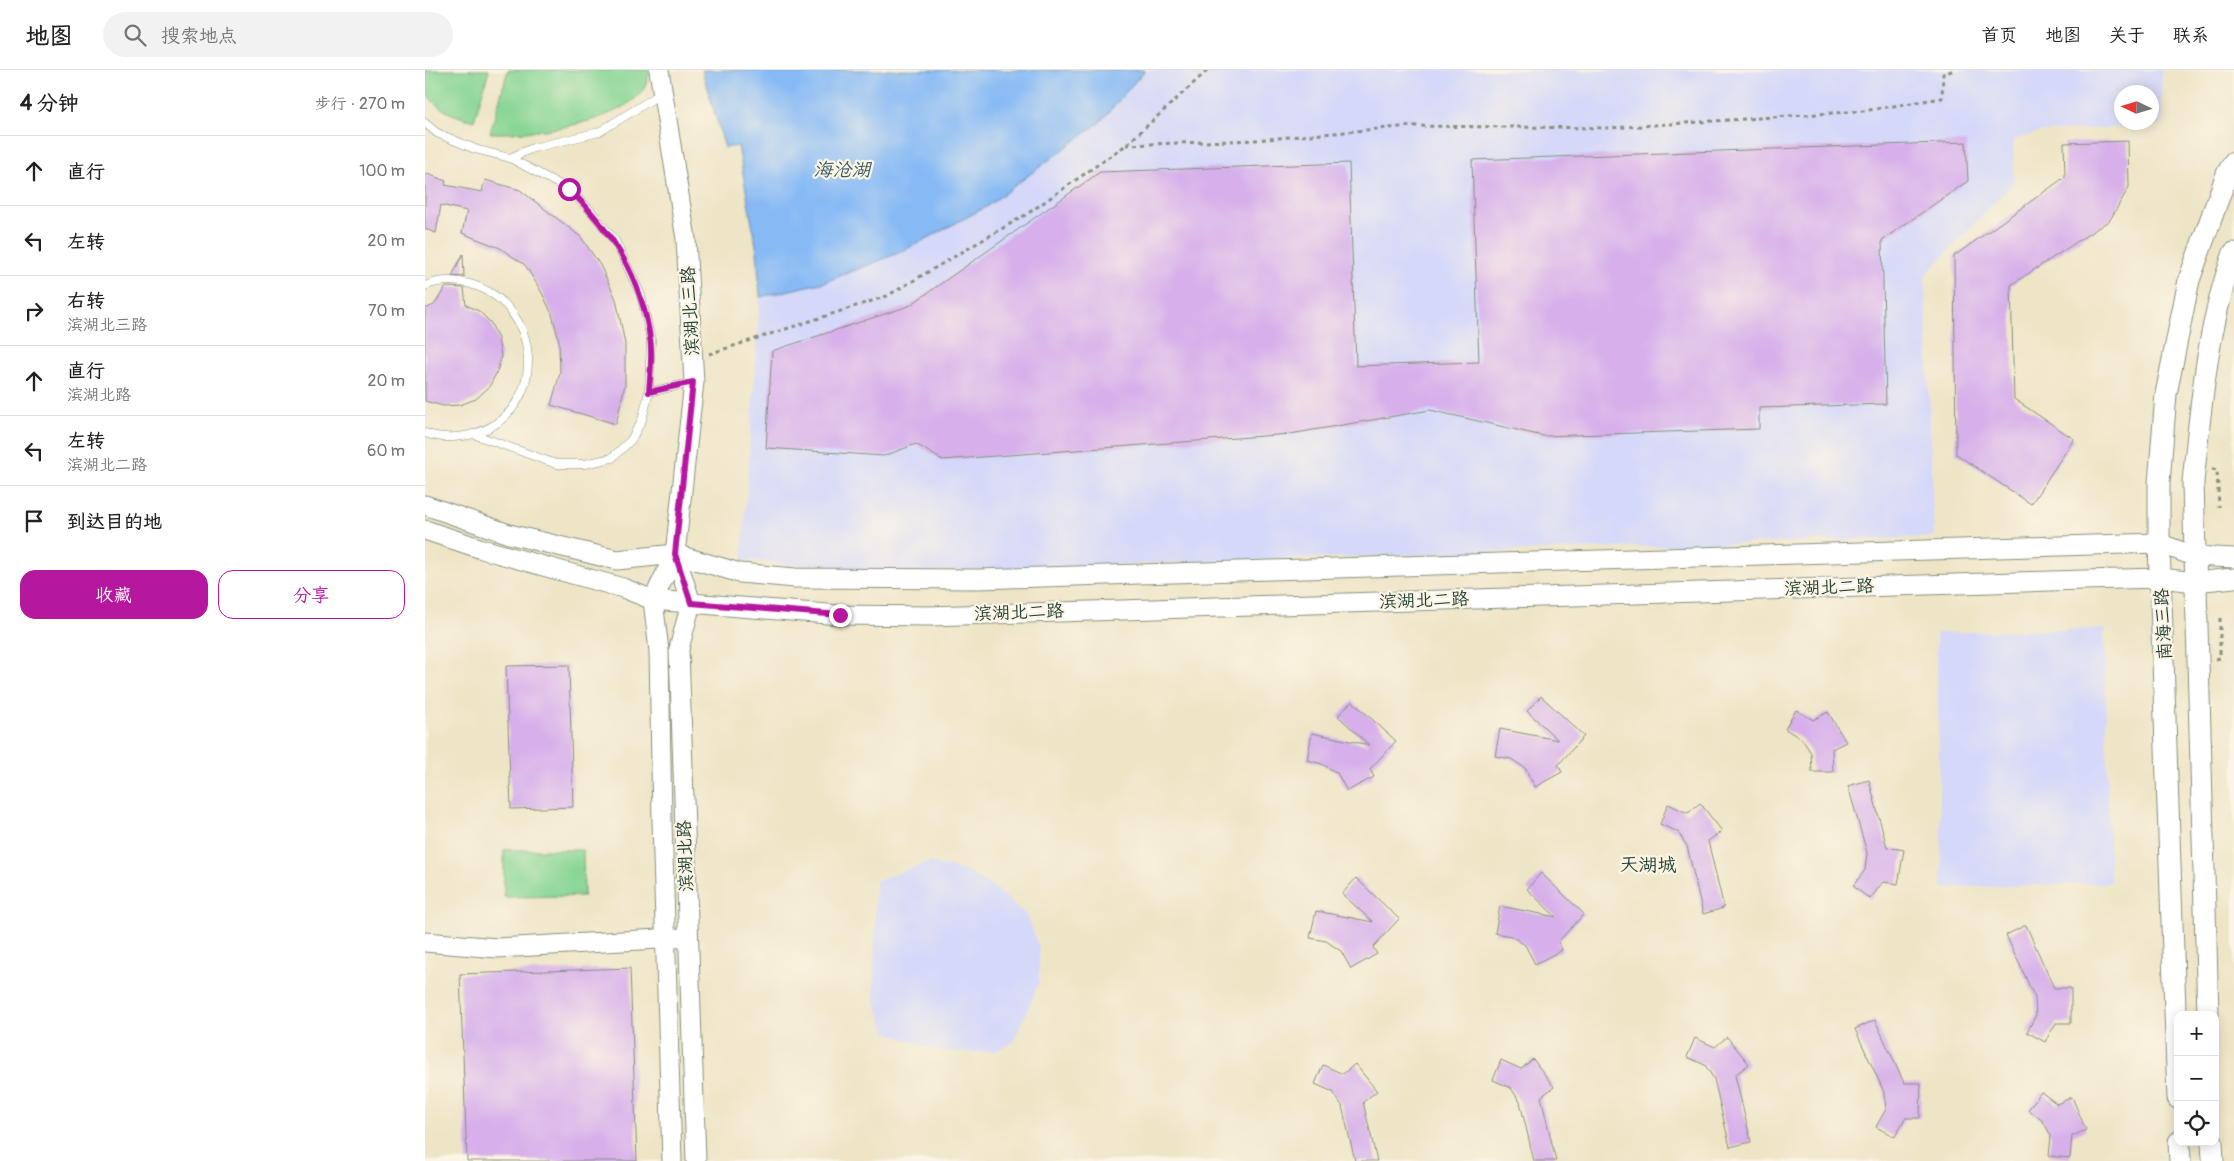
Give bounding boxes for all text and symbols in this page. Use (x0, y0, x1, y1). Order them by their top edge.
search box (103, 12, 453, 57)
icon: search (121, 21, 149, 49)
text: 地图 (25, 22, 73, 51)
text: 搜索地点 (161, 24, 237, 48)
text: 首页 (1981, 24, 2017, 47)
text: 地图 (2045, 24, 2081, 47)
text: 关于 (2109, 24, 2145, 47)
text: 联系 (2173, 24, 2209, 47)
north arrow (2114, 85, 2159, 130)
text: 4 分钟 (20, 90, 79, 117)
text: 步行 · 270 m (315, 94, 405, 114)
icon: ahead (20, 157, 48, 185)
water label: 海沧湖 (813, 158, 872, 182)
text: 直行 (67, 160, 105, 184)
text: 100 m (359, 161, 405, 181)
route start (558, 178, 581, 201)
icon: left (20, 227, 48, 255)
text: 左转 (67, 230, 105, 254)
text: 20 m (367, 231, 405, 251)
street label: 滨湖北三路 (677, 265, 704, 357)
text: 右转 (67, 289, 105, 313)
icon: right (20, 297, 48, 325)
text: 70 m (368, 301, 405, 321)
text: 滨湖北三路 (67, 315, 147, 335)
text: 直行 (67, 359, 105, 383)
icon: ahead (20, 367, 48, 395)
text: 20 m (367, 371, 405, 391)
text: 滨湖北路 (67, 385, 131, 405)
text: 左转 (67, 429, 105, 453)
icon: left (20, 437, 48, 465)
text: 60 m (367, 441, 405, 461)
text: 滨湖北二路 (67, 455, 147, 475)
icon: arrive (20, 507, 48, 535)
text: 到达目的地 (67, 510, 162, 534)
button: 收藏 (20, 570, 208, 619)
button: 分享 (218, 570, 405, 619)
street label: 滨湖北二路 (1784, 574, 1874, 601)
street label: 滨湖北二路 (1379, 587, 1469, 614)
street label: 南海三路 (2150, 587, 2177, 661)
street label: 滨湖北二路 (974, 599, 1064, 626)
route end (829, 604, 852, 627)
street label: 滨湖北路 (673, 820, 698, 892)
district label: 天湖城 (1619, 853, 1677, 877)
map controls (2174, 1011, 2219, 1146)
button: + (2174, 1011, 2219, 1056)
button: − (2174, 1056, 2219, 1101)
button: locate (2174, 1101, 2219, 1146)

